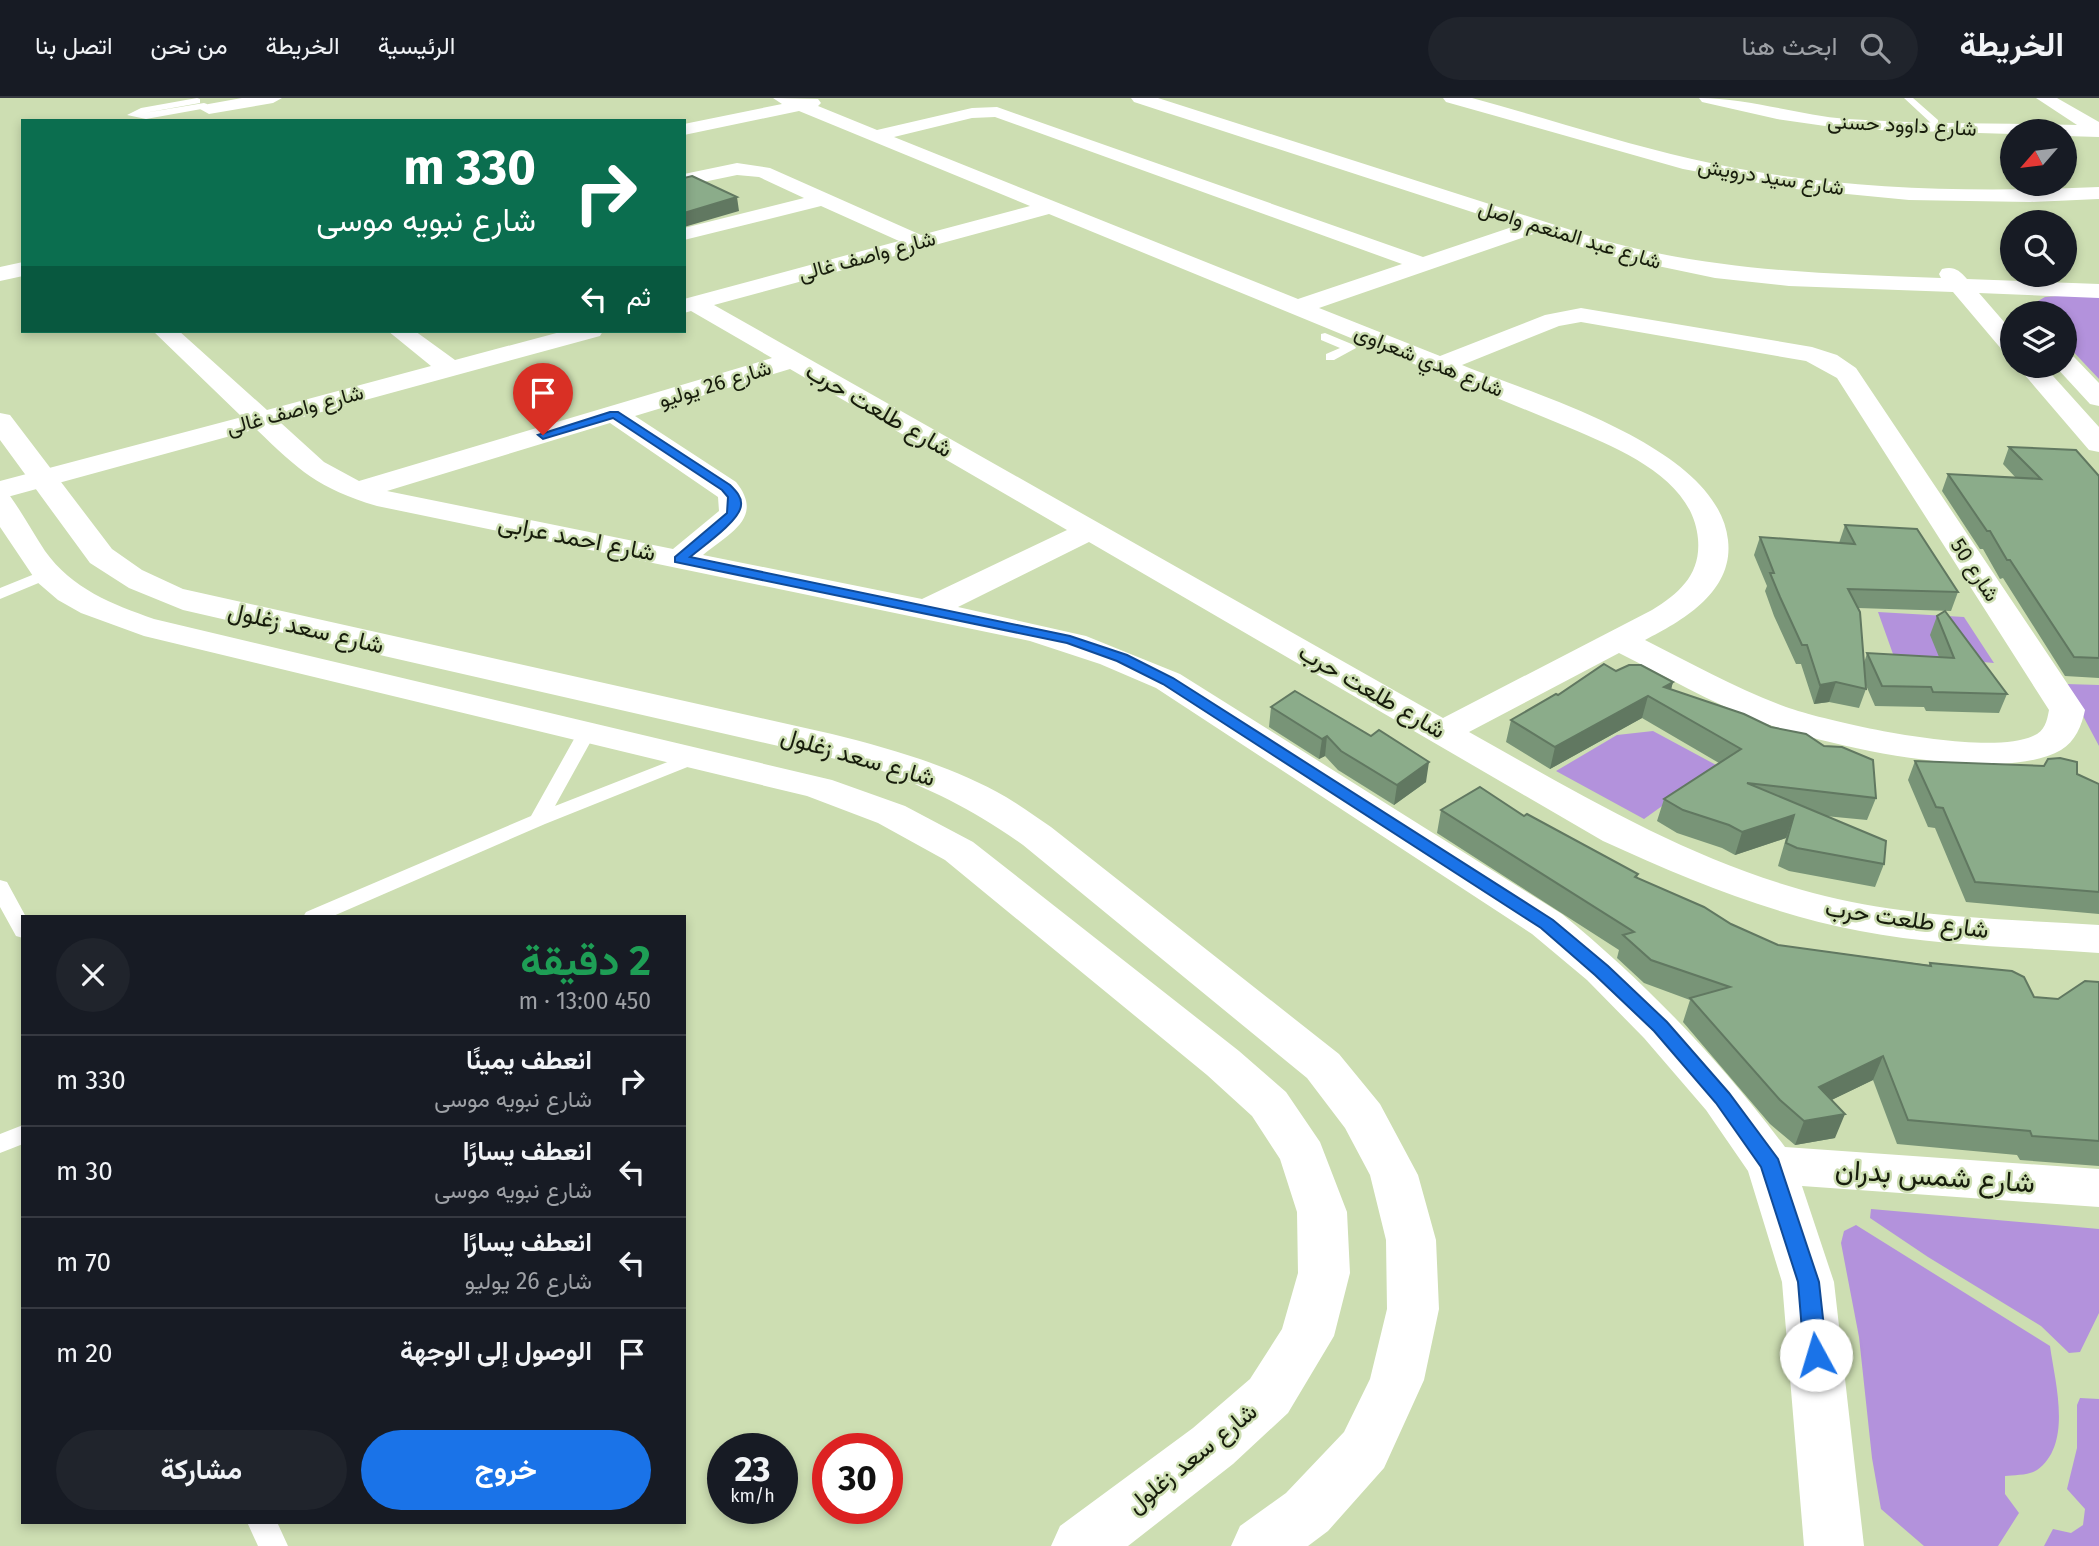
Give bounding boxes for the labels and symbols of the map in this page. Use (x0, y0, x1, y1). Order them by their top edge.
street label: شارع داوود حسنى (1827, 108, 1977, 143)
north arrow (2000, 119, 2077, 196)
street label: شارع سيد درويش (1696, 153, 1846, 202)
street label: شارع عبد المنعم واصل (1475, 195, 1664, 276)
street label: شارع واصف غالى (796, 225, 939, 288)
street label: شارع هدي شعراوى (1349, 319, 1507, 406)
street label: شارع 26 يوليو (656, 355, 775, 414)
street label: شارع طلعت حرب (800, 357, 957, 465)
pin (513, 363, 573, 435)
street label: شارع واصف غالى (224, 379, 367, 442)
street label: شارع احمد عرابى (496, 509, 658, 569)
street label: شارع 50 (1944, 534, 2005, 607)
street label: شارع سعد زغلول (225, 596, 387, 661)
street label: شارع طلعت حرب (1293, 638, 1450, 746)
street label: شارع سعد زغلول (777, 722, 938, 794)
street label: شارع طلعت حرب (1823, 894, 1991, 946)
street label: شارع شمس بدران (1834, 1153, 2036, 1201)
position arrow (1779, 1318, 1853, 1392)
street label: شارع سعد زغلول (1121, 1397, 1264, 1520)
speed limit sign: 30 (812, 1433, 903, 1524)

